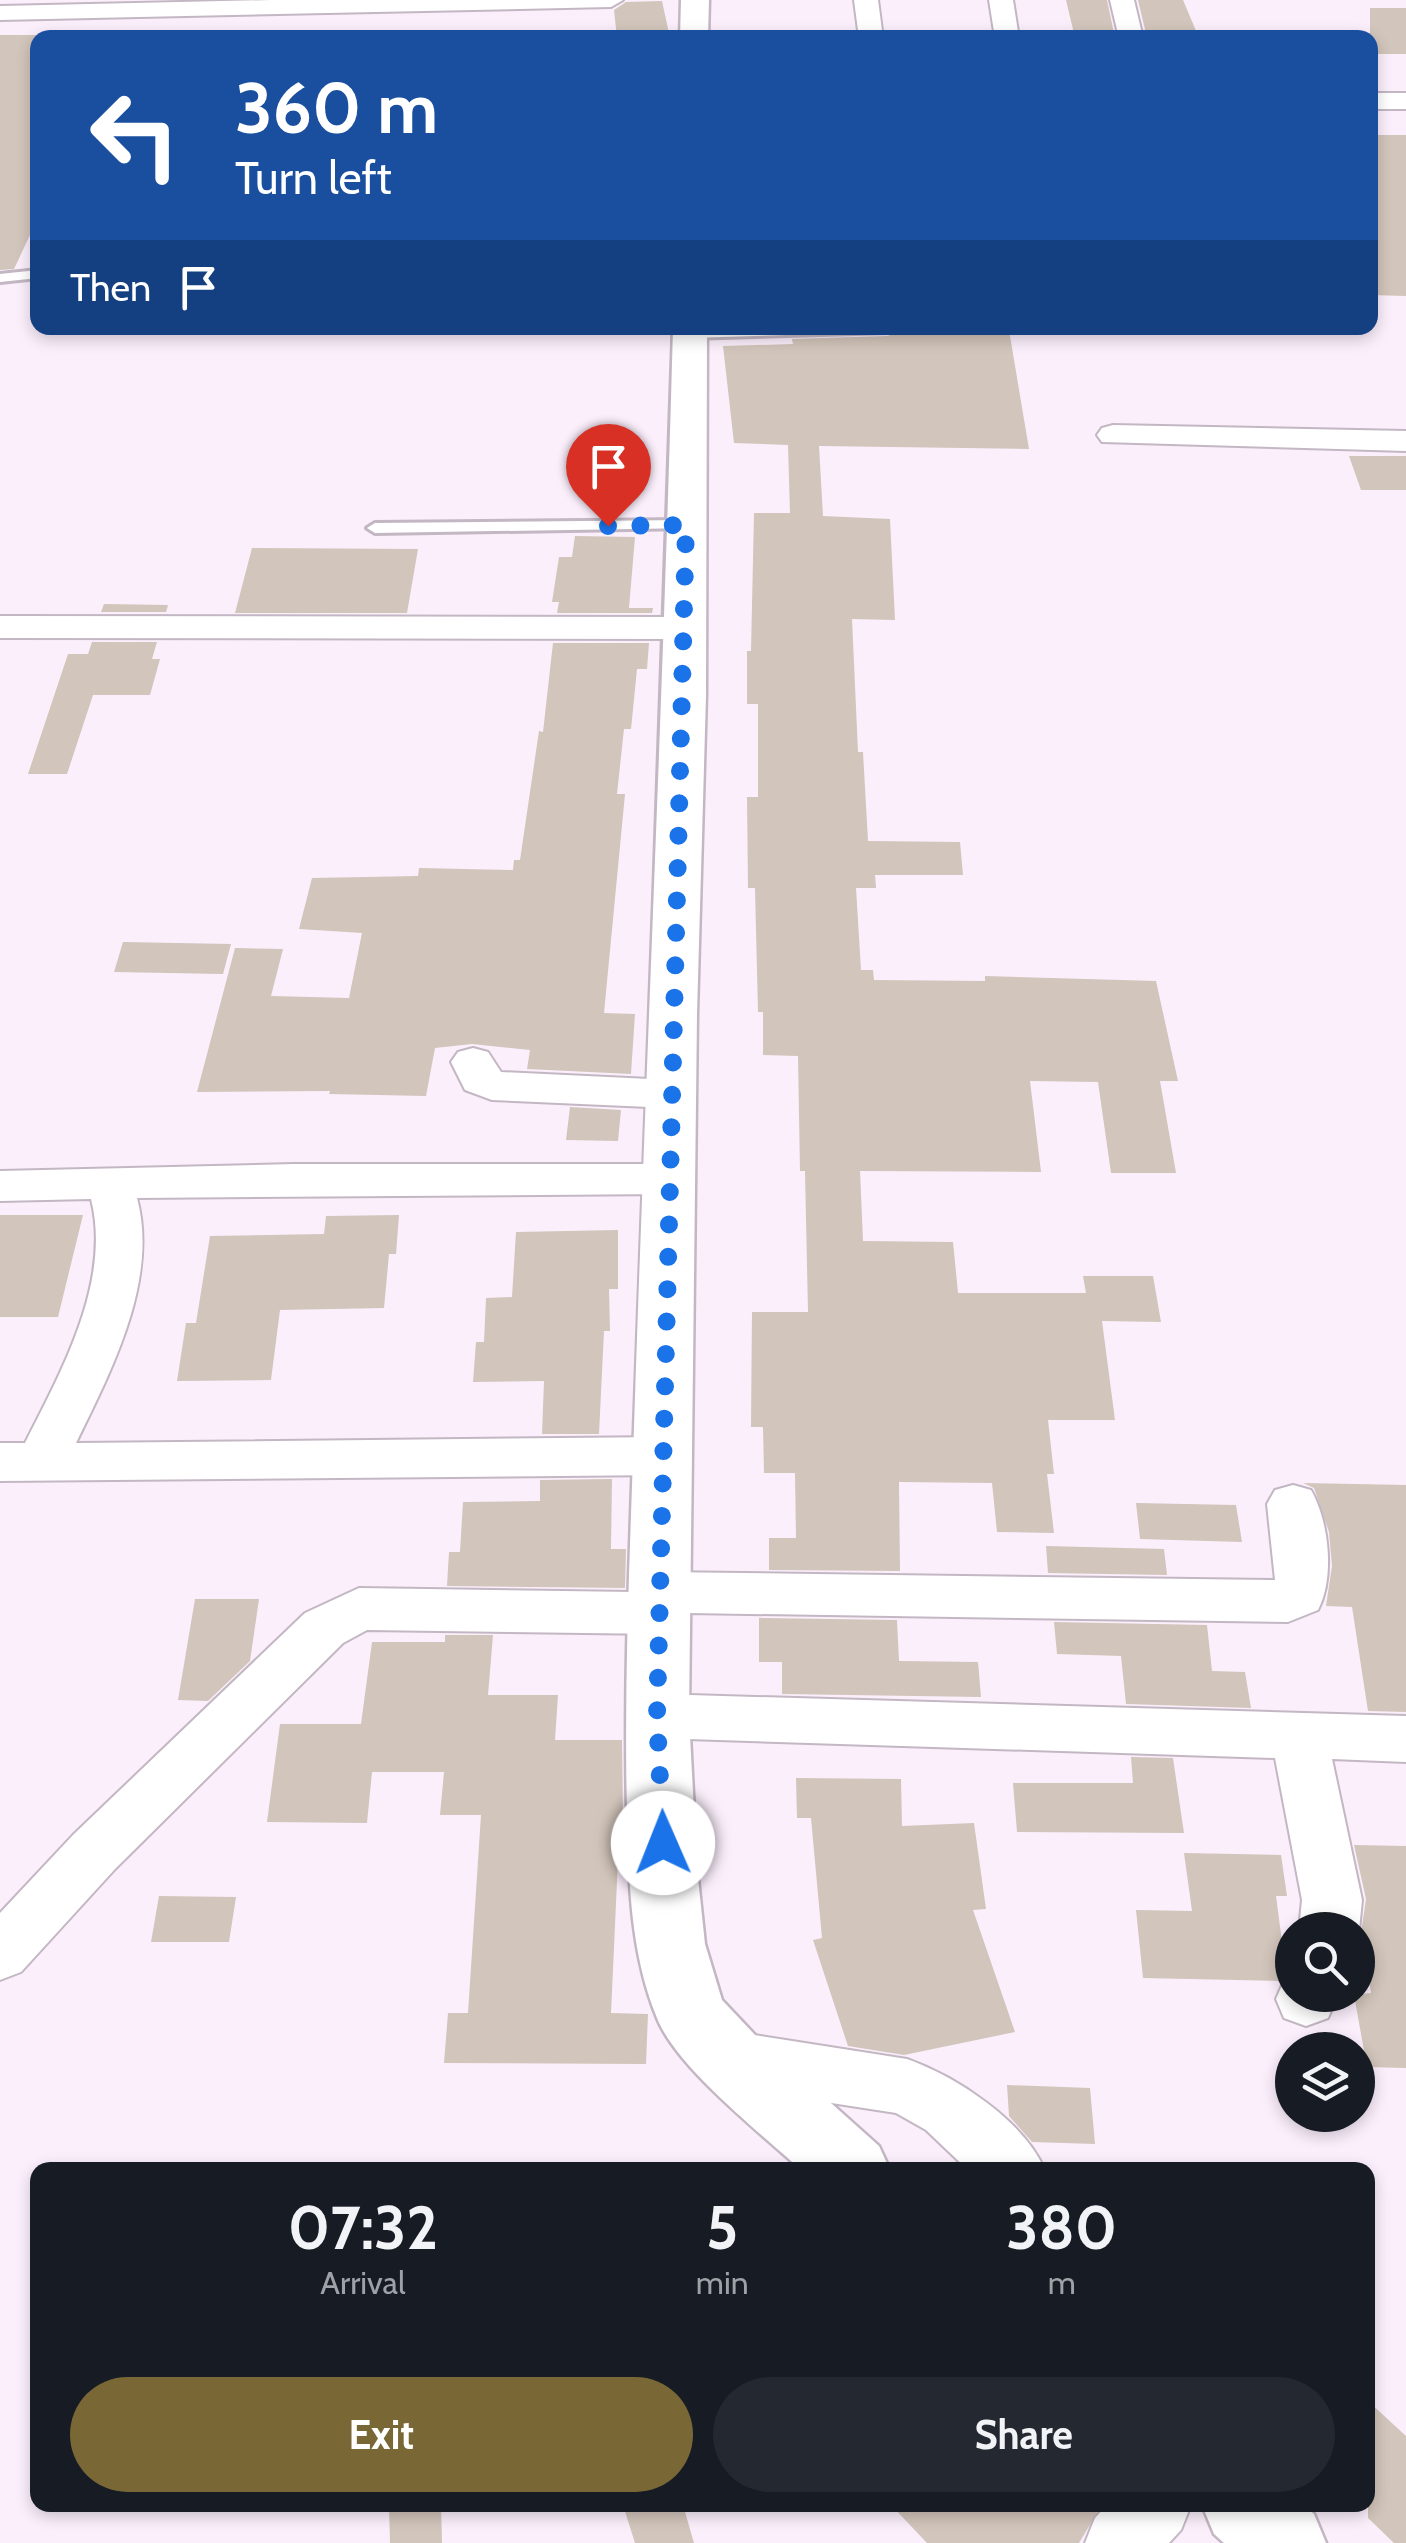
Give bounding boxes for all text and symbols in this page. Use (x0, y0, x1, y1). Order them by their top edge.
text: 360 m (235, 65, 438, 151)
icon: left (70, 70, 200, 200)
text: Turn left (235, 151, 392, 205)
icon: arrive (171, 260, 226, 315)
text: Then (70, 264, 151, 311)
pin (566, 424, 651, 527)
icon: arrive (581, 439, 636, 494)
position arrow (611, 1791, 715, 1895)
map controls (1275, 1912, 1375, 2132)
button: search (1275, 1912, 1375, 2012)
button: layers (1275, 2032, 1375, 2132)
text: 07:32 (288, 2191, 438, 2264)
text: 5 (706, 2191, 738, 2264)
text: 380 (1006, 2191, 1117, 2264)
text: Arrival (320, 2263, 406, 2302)
text: min (696, 2263, 749, 2302)
text: m (1048, 2263, 1076, 2302)
button: Exit (70, 2377, 693, 2492)
button: Share (713, 2377, 1335, 2492)

